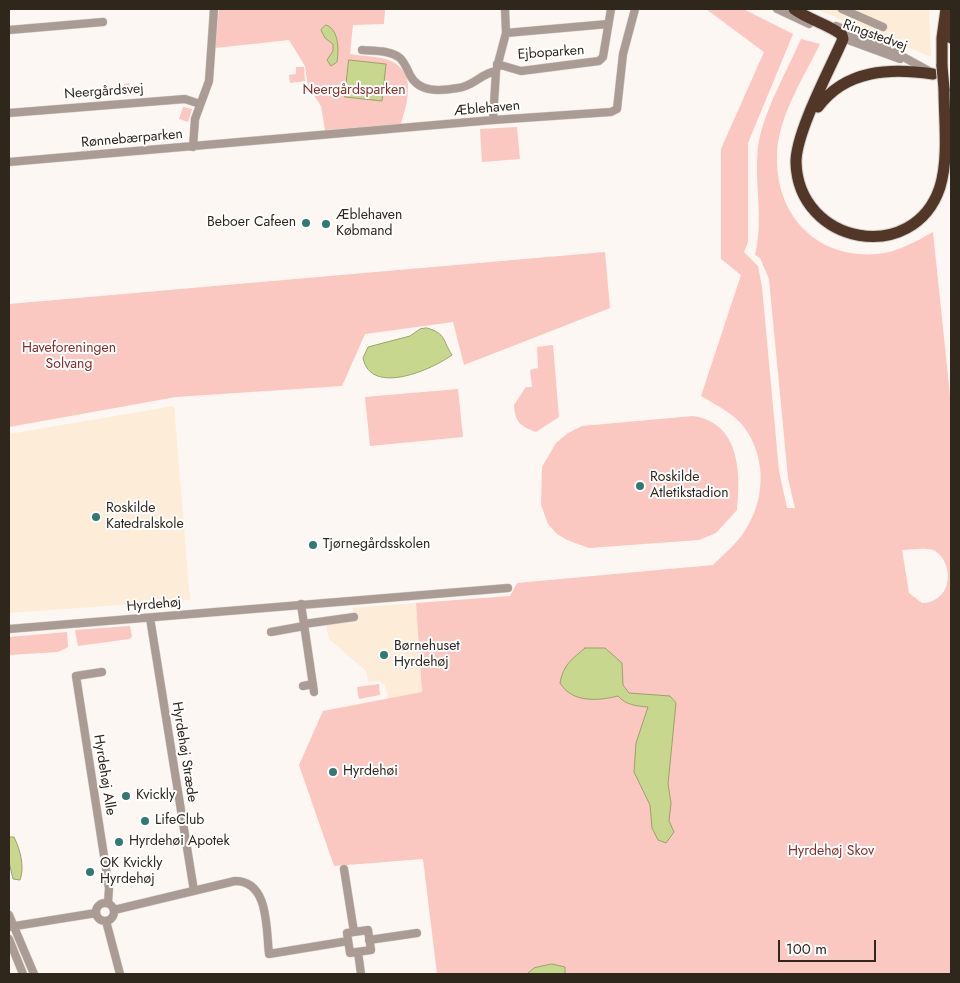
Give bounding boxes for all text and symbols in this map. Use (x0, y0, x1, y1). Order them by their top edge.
street label: Ringstedvej (840, 17, 910, 55)
street label: Ejboparken (517, 42, 585, 64)
street label: Neergårdsvej (64, 81, 144, 103)
park label: Neergårdsparken (302, 83, 406, 99)
street label: Æblehaven (453, 98, 521, 120)
street label: Rønnebærparken (81, 126, 183, 152)
place label: Æblehaven Købmand (336, 208, 402, 240)
place label: Beboer Cafeen (207, 215, 296, 231)
marker: Beboer Cafeen (300, 217, 312, 229)
marker: Æblehaven Købmand (320, 218, 332, 230)
park label: Haveforeningen Solvang (22, 341, 116, 374)
place label: Roskilde Atletikstadion (650, 470, 729, 502)
marker: Roskilde Atletikstadion (634, 480, 646, 492)
place label: Roskilde Katedralskole (106, 501, 184, 534)
marker: Roskilde Katedralskole (90, 511, 102, 523)
place label: Tjørnegårdsskolen (323, 537, 430, 553)
marker: Tjørnegårdsskolen (307, 539, 319, 551)
street label: Hyrdehøj (126, 594, 182, 616)
place label: Børnehuset Hyrdehøj (394, 639, 460, 672)
marker: Børnehuset Hyrdehøj (378, 649, 390, 661)
street label: Hyrdehøj Stræde (168, 701, 200, 803)
street label: Hyrdehøj Alle (89, 733, 119, 817)
place label: Hyrdehøi (343, 764, 398, 780)
marker: Hyrdehøi (327, 766, 339, 778)
place label: Kvickly (136, 788, 175, 804)
marker: Kvickly (120, 790, 132, 802)
place label: LifeClub (155, 813, 204, 829)
marker: LifeClub (139, 815, 151, 827)
place label: Hyrdehøi Apotek (129, 834, 230, 850)
marker: Hyrdehøi Apotek (113, 836, 125, 848)
park label: Hyrdehøj Skov (788, 844, 874, 860)
place label: OK Kvickly Hyrdehøj (100, 856, 162, 889)
marker: OK Kvickly Hyrdehøj (84, 866, 96, 878)
scale bar (780, 930, 878, 962)
text: 100 m (786, 938, 827, 960)

